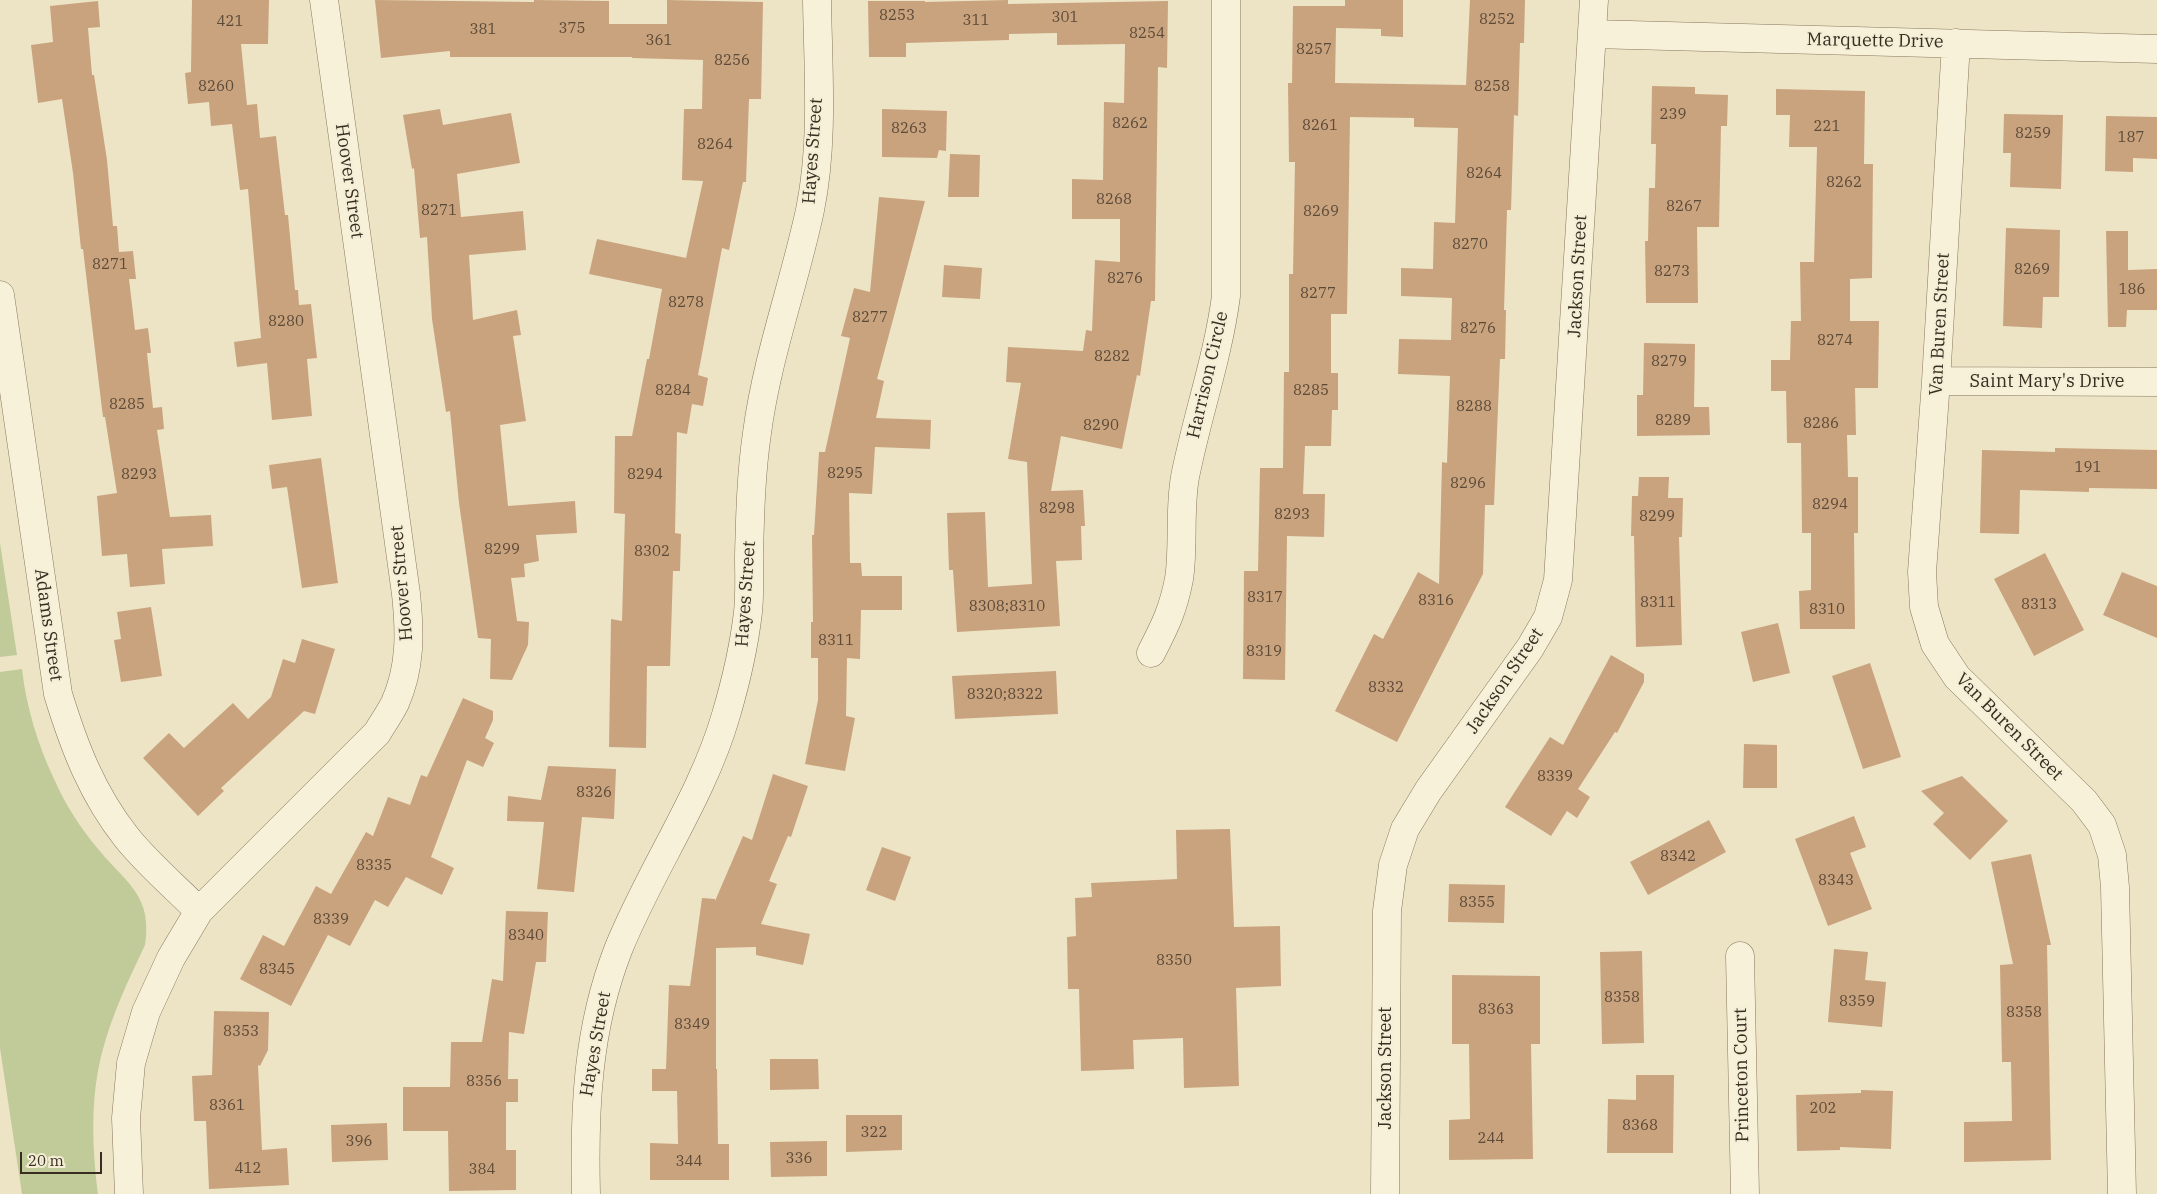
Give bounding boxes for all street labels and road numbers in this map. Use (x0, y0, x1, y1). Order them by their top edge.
street label: Marquette Drive (1806, 29, 1944, 53)
street label: Hayes Street (799, 97, 827, 205)
street label: Hoover Street (330, 122, 368, 240)
street label: Jackson Street (1564, 214, 1592, 338)
street label: Van Buren Street (1925, 252, 1955, 396)
street label: Harrison Circle (1183, 309, 1233, 441)
street label: Saint Mary's Drive (1970, 371, 2124, 393)
street label: Hoover Street (386, 524, 418, 642)
street label: Hayes Street (732, 540, 760, 648)
street label: Adams Street (29, 567, 67, 683)
street label: Jackson Street (1462, 624, 1548, 738)
street label: Van Buren Street (1951, 669, 2067, 785)
street label: Hayes Street (576, 990, 616, 1098)
street label: Jackson Street (1375, 1007, 1397, 1129)
street label: Princeton Court (1730, 1008, 1754, 1142)

